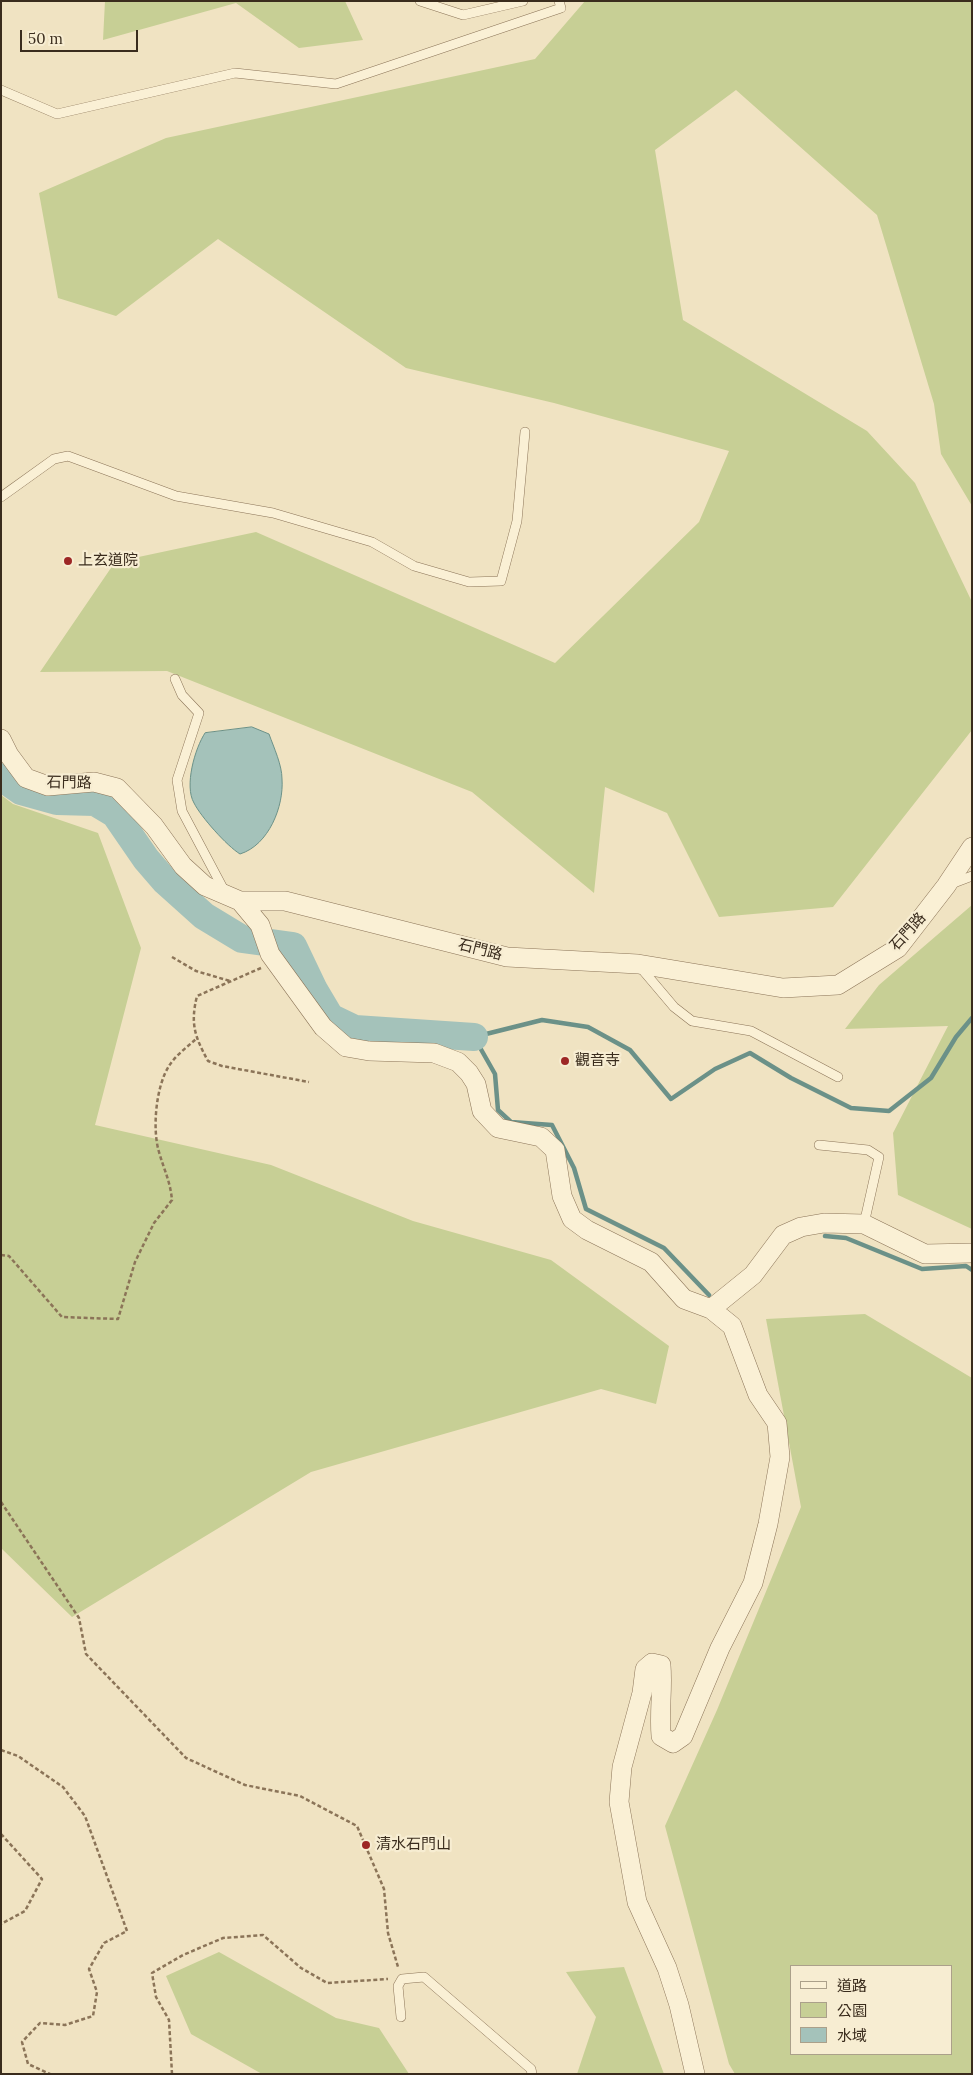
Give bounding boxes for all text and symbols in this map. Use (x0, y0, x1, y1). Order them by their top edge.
scale bar (22, 20, 140, 52)
text: 50 m (28, 29, 63, 48)
place label: 上玄道院 (78, 552, 138, 570)
marker: 上玄道院 (62, 555, 74, 567)
street label: 石門路 (46, 774, 92, 792)
street label: 石門路 (886, 909, 930, 955)
street label: 石門路 (456, 936, 504, 964)
place label: 觀音寺 (575, 1052, 620, 1070)
marker: 觀音寺 (559, 1055, 571, 1067)
place label: 清水石門山 (376, 1836, 451, 1854)
marker: 清水石門山 (360, 1839, 372, 1851)
legend (790, 1965, 953, 2055)
text: 道路 (837, 1976, 867, 1995)
text: 公園 (837, 2001, 867, 2020)
text: 水域 (837, 2026, 867, 2045)

